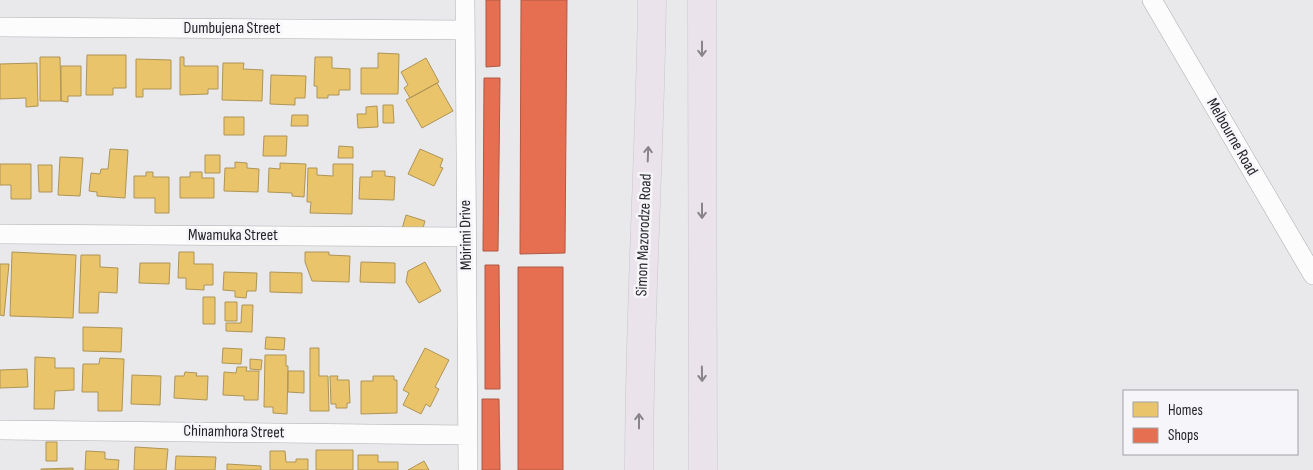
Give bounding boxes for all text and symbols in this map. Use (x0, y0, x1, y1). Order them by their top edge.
street label: Dumbujena Street (184, 19, 280, 38)
one-way arrow (697, 40, 707, 56)
street label: Melbourne Road (1202, 95, 1262, 179)
one-way arrow (643, 146, 652, 162)
street label: Simon Mazorodze Road (632, 173, 656, 297)
street label: Mbirimi Drive (456, 200, 476, 270)
one-way arrow (697, 202, 707, 219)
street label: Mwamuka Street (188, 226, 278, 245)
one-way arrow (697, 365, 707, 381)
legend (1123, 390, 1298, 455)
text: Homes (1168, 401, 1203, 420)
one-way arrow (634, 414, 644, 430)
street label: Chinamhora Street (183, 422, 285, 442)
text: Shops (1168, 426, 1199, 445)

